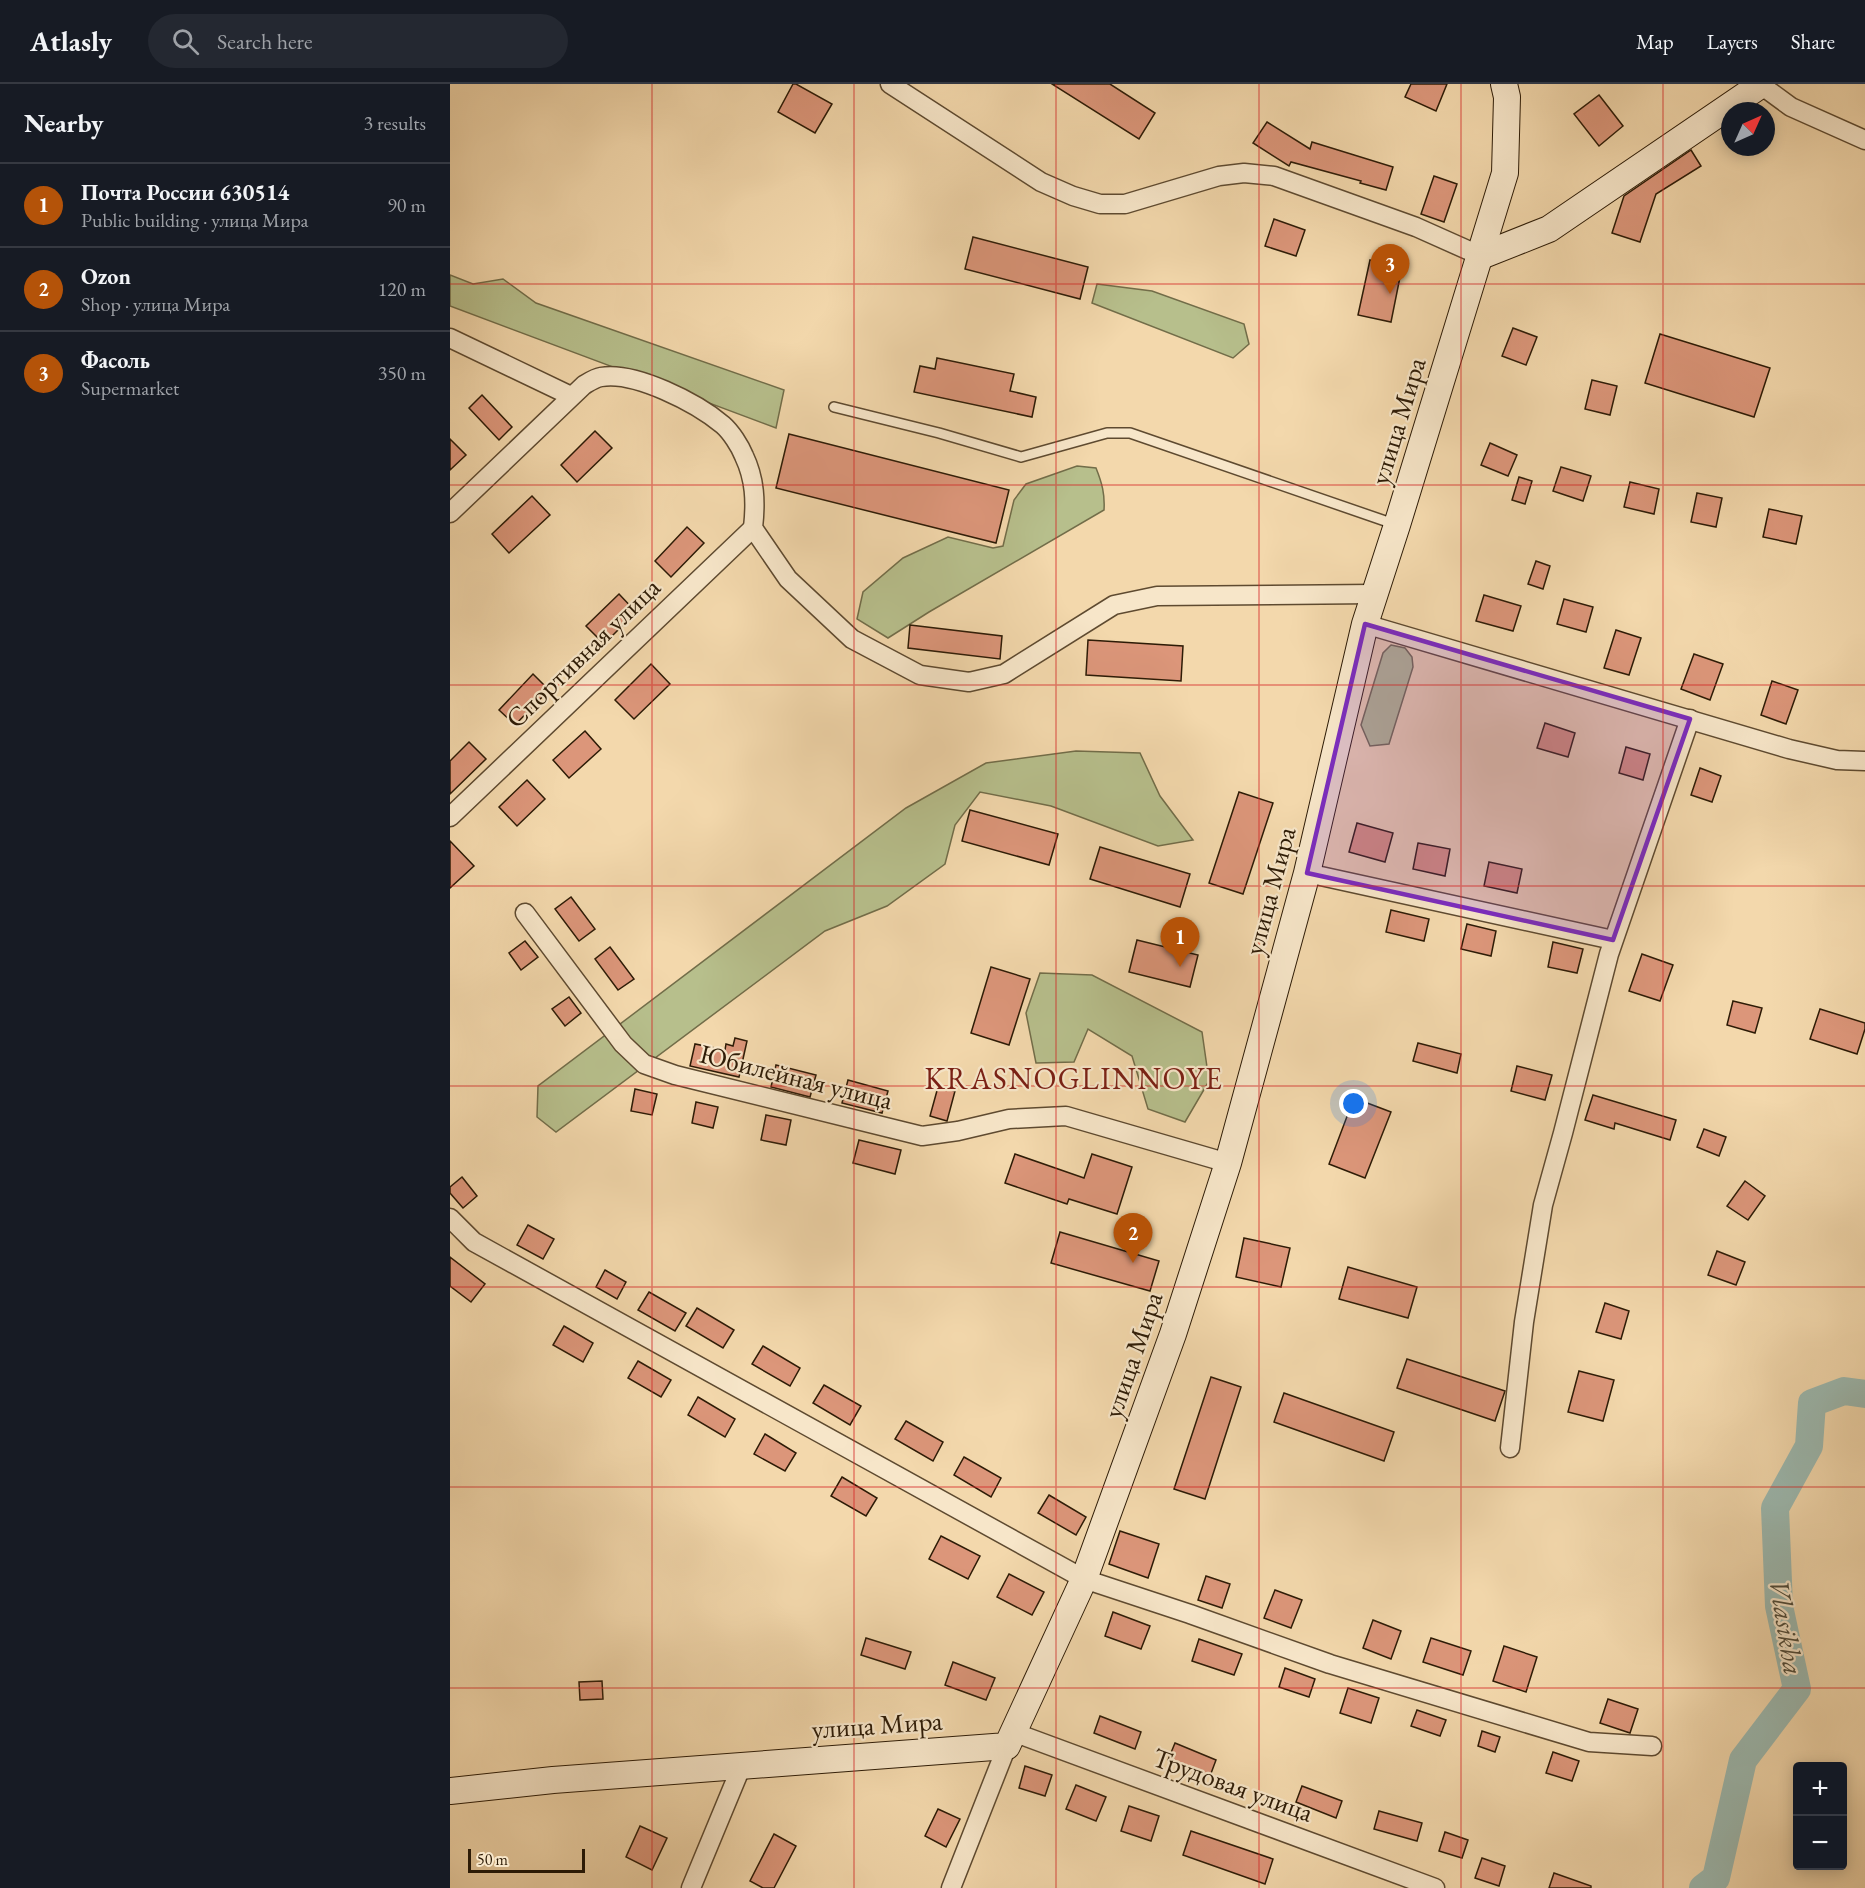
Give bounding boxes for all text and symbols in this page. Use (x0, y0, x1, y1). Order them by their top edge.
search box (148, 14, 568, 68)
text: Atlasly (30, 23, 112, 59)
icon: search (169, 25, 202, 58)
text: Search here (217, 27, 313, 56)
text: Map (1636, 28, 1674, 55)
text: Layers (1707, 28, 1758, 55)
text: Share (1791, 28, 1835, 55)
north arrow (1721, 102, 1775, 156)
text: Nearby (24, 106, 104, 140)
text: 3 results (363, 110, 426, 136)
text: Почта России 630514 (81, 178, 289, 207)
text: 1 (38, 192, 49, 218)
text: 90 m (387, 192, 426, 218)
text: Public building · улица Мира (81, 207, 308, 233)
pin: 3 (1370, 244, 1410, 294)
text: Ozon (81, 262, 131, 291)
text: 2 (38, 276, 49, 302)
text: 120 m (378, 276, 426, 302)
text: Shop · улица Мира (81, 291, 230, 317)
text: Фасоль (81, 346, 150, 375)
street label: улица Мира (1362, 353, 1434, 489)
text: 3 (38, 360, 49, 386)
text: 350 m (378, 360, 426, 386)
text: Supermarket (81, 375, 179, 401)
street label: Спортивная улица (498, 570, 668, 735)
street label: улица Мира (1236, 823, 1303, 959)
pin: 1 (1160, 918, 1200, 967)
street label: Юбилейная улица (696, 1036, 897, 1117)
district label: KRASNOGLINNOYE (924, 1059, 1224, 1098)
your location (1339, 1089, 1368, 1118)
pin: 2 (1114, 1214, 1152, 1263)
street label: улица Мира (1095, 1287, 1171, 1423)
water label: Vlasikha (1762, 1577, 1812, 1677)
street label: улица Мира (810, 1702, 944, 1747)
street label: Трудовая улица (1148, 1739, 1318, 1830)
map controls (1793, 1762, 1847, 1870)
button: + (1793, 1762, 1847, 1816)
button: − (1793, 1816, 1847, 1870)
scale bar (468, 1846, 585, 1874)
text: 50 m (477, 1849, 508, 1870)

